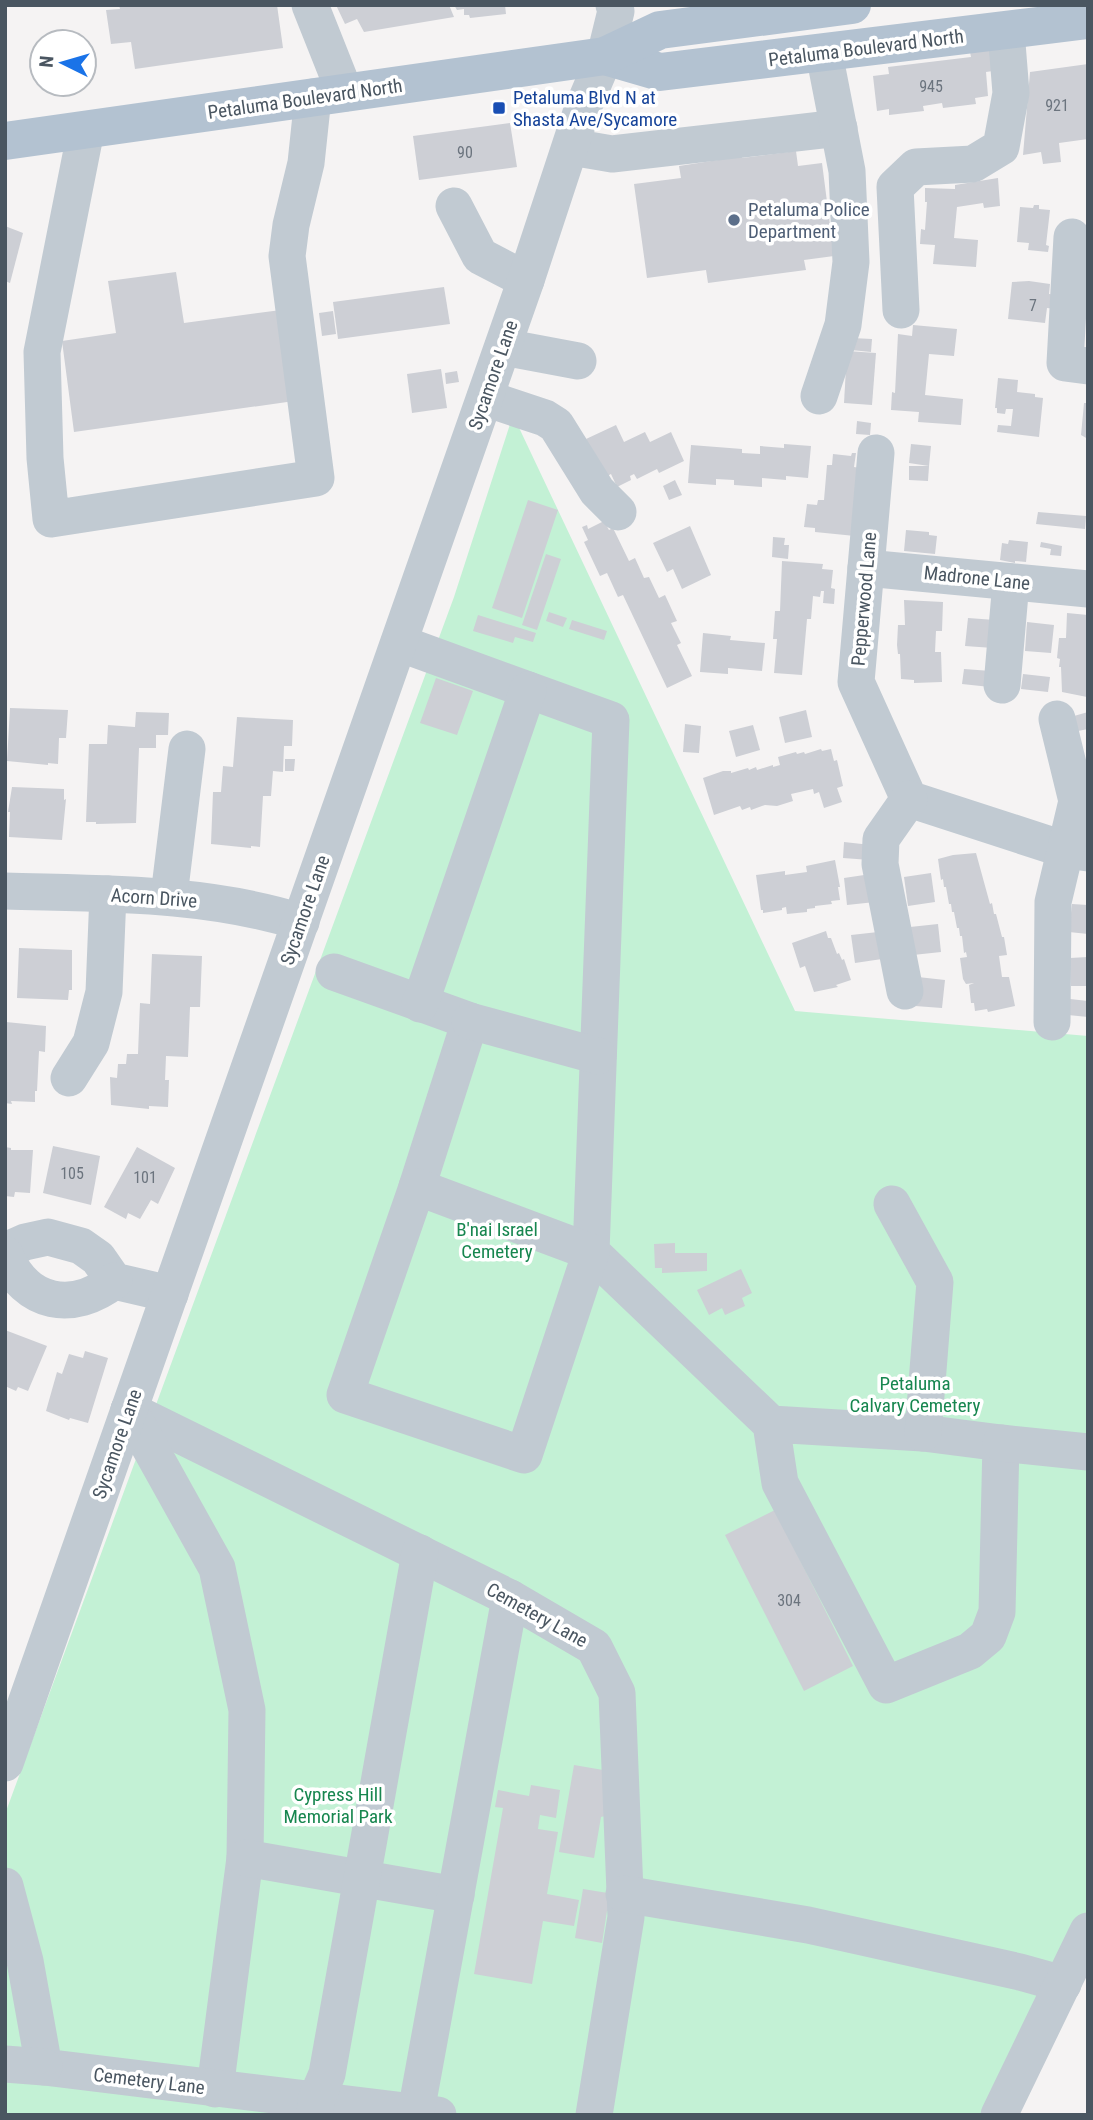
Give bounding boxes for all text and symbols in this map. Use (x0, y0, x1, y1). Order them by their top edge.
street label: Petaluma Boulevard North (767, 25, 965, 71)
north arrow (28, 28, 98, 98)
text: N (35, 55, 59, 68)
street label: Petaluma Boulevard North (206, 74, 404, 124)
house number: 945 (919, 77, 943, 96)
place label: Petaluma Blvd N at Shasta Ave/Sycamore (513, 86, 677, 131)
house number: 921 (1045, 96, 1069, 115)
marker: Petaluma Blvd N at Shasta Ave/Sycamore (491, 100, 507, 116)
house number: 90 (457, 143, 473, 162)
place label: Petaluma Police Department (748, 198, 870, 243)
marker: Petaluma Police Department (726, 212, 742, 228)
house number: 7 (1029, 296, 1037, 315)
street label: Sycamore Lane (463, 317, 523, 433)
street label: Pepperwood Lane (847, 531, 881, 667)
street label: Madrone Lane (923, 561, 1031, 595)
street label: Sycamore Lane (275, 852, 335, 968)
street label: Acorn Drive (110, 884, 198, 912)
house number: 105 (60, 1164, 84, 1183)
house number: 101 (133, 1168, 157, 1187)
park label: B'nai Israel Cemetery (456, 1218, 538, 1263)
park label: Petaluma Calvary Cemetery (850, 1372, 981, 1417)
street label: Sycamore Lane (87, 1386, 147, 1502)
street label: Cemetery Lane (482, 1578, 592, 1652)
house number: 304 (777, 1591, 801, 1610)
park label: Cypress Hill Memorial Park (284, 1783, 393, 1828)
street label: Cemetery Lane (92, 2063, 206, 2099)

